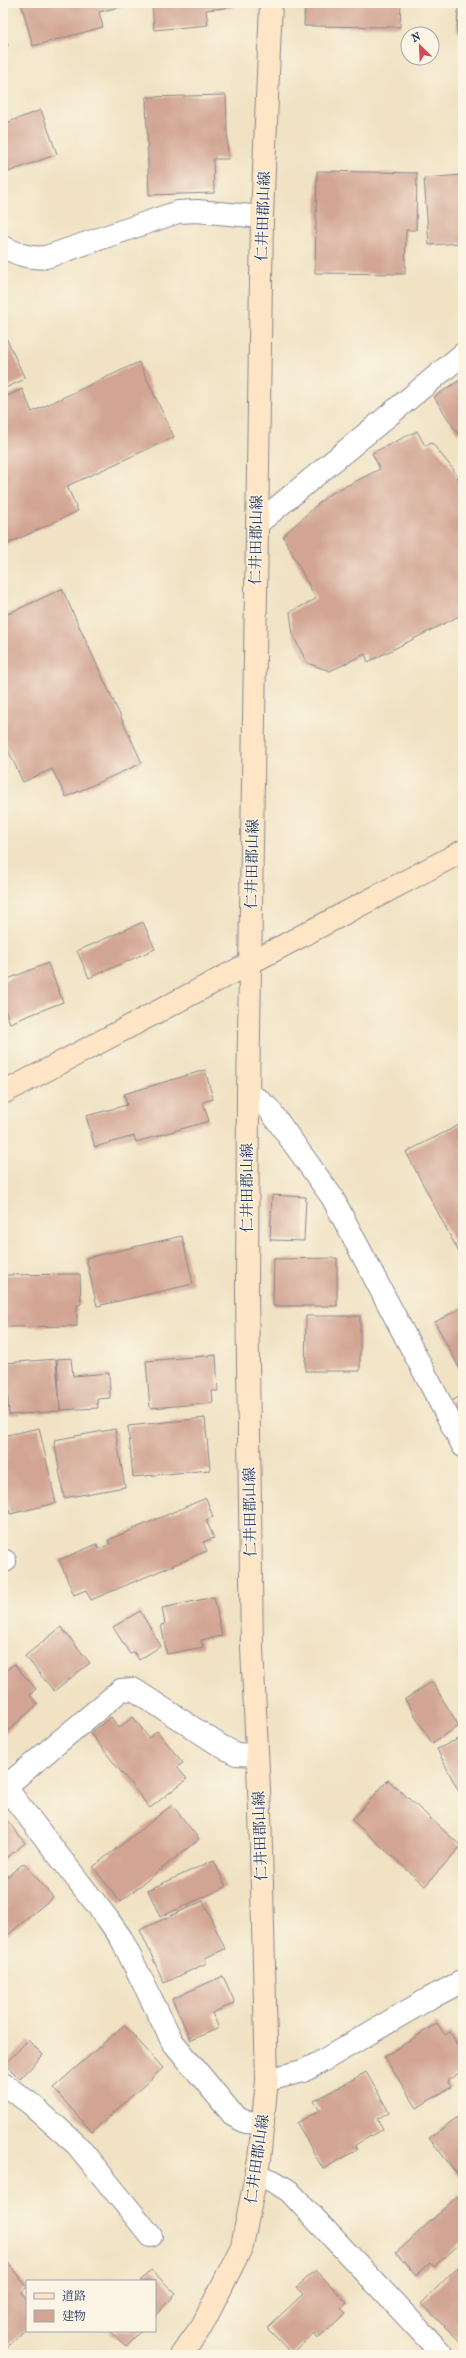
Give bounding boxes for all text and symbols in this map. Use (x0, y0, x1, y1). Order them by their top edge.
north arrow (400, 26, 440, 66)
text: N (410, 29, 423, 45)
street label: 仁井田郡山線 (252, 171, 274, 261)
street label: 仁井田郡山線 (246, 495, 266, 585)
street label: 仁井田郡山線 (242, 819, 262, 909)
street label: 仁井田郡山線 (238, 1143, 256, 1233)
street label: 仁井田郡山線 (240, 1467, 260, 1557)
street label: 仁井田郡山線 (249, 1791, 271, 1881)
street label: 仁井田郡山線 (242, 2113, 272, 2205)
legend (26, 2280, 156, 2332)
text: 道路 (62, 2289, 86, 2303)
text: 建物 (62, 2309, 86, 2323)

